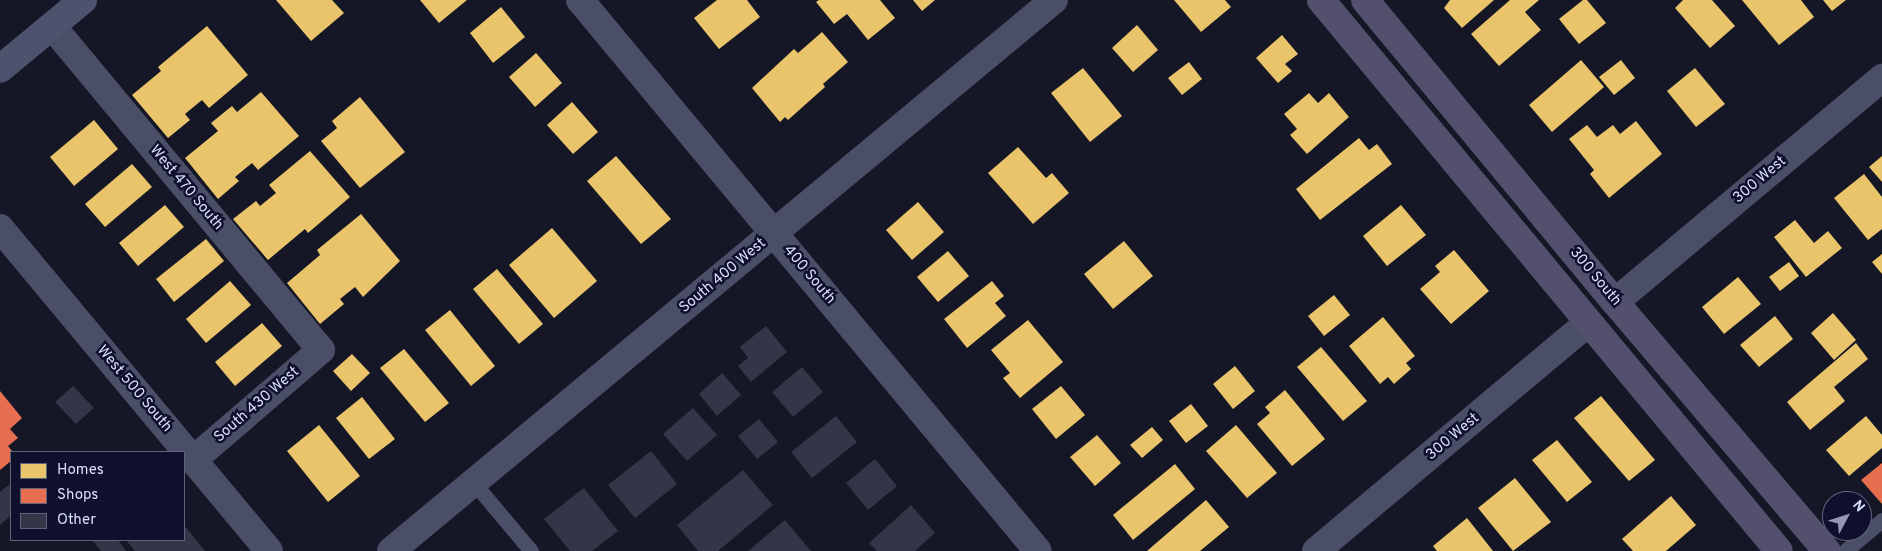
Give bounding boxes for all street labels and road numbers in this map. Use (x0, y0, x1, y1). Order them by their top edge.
street label: West 470 South (145, 142, 227, 234)
street label: 300 West (1730, 152, 1790, 208)
street label: South 400 West (676, 235, 770, 317)
street label: 400 South (779, 242, 839, 308)
street label: 300 South (1565, 244, 1625, 310)
street label: West 500 South (93, 342, 175, 436)
street label: South 430 West (211, 363, 303, 447)
street label: 300 West (1423, 409, 1483, 465)

